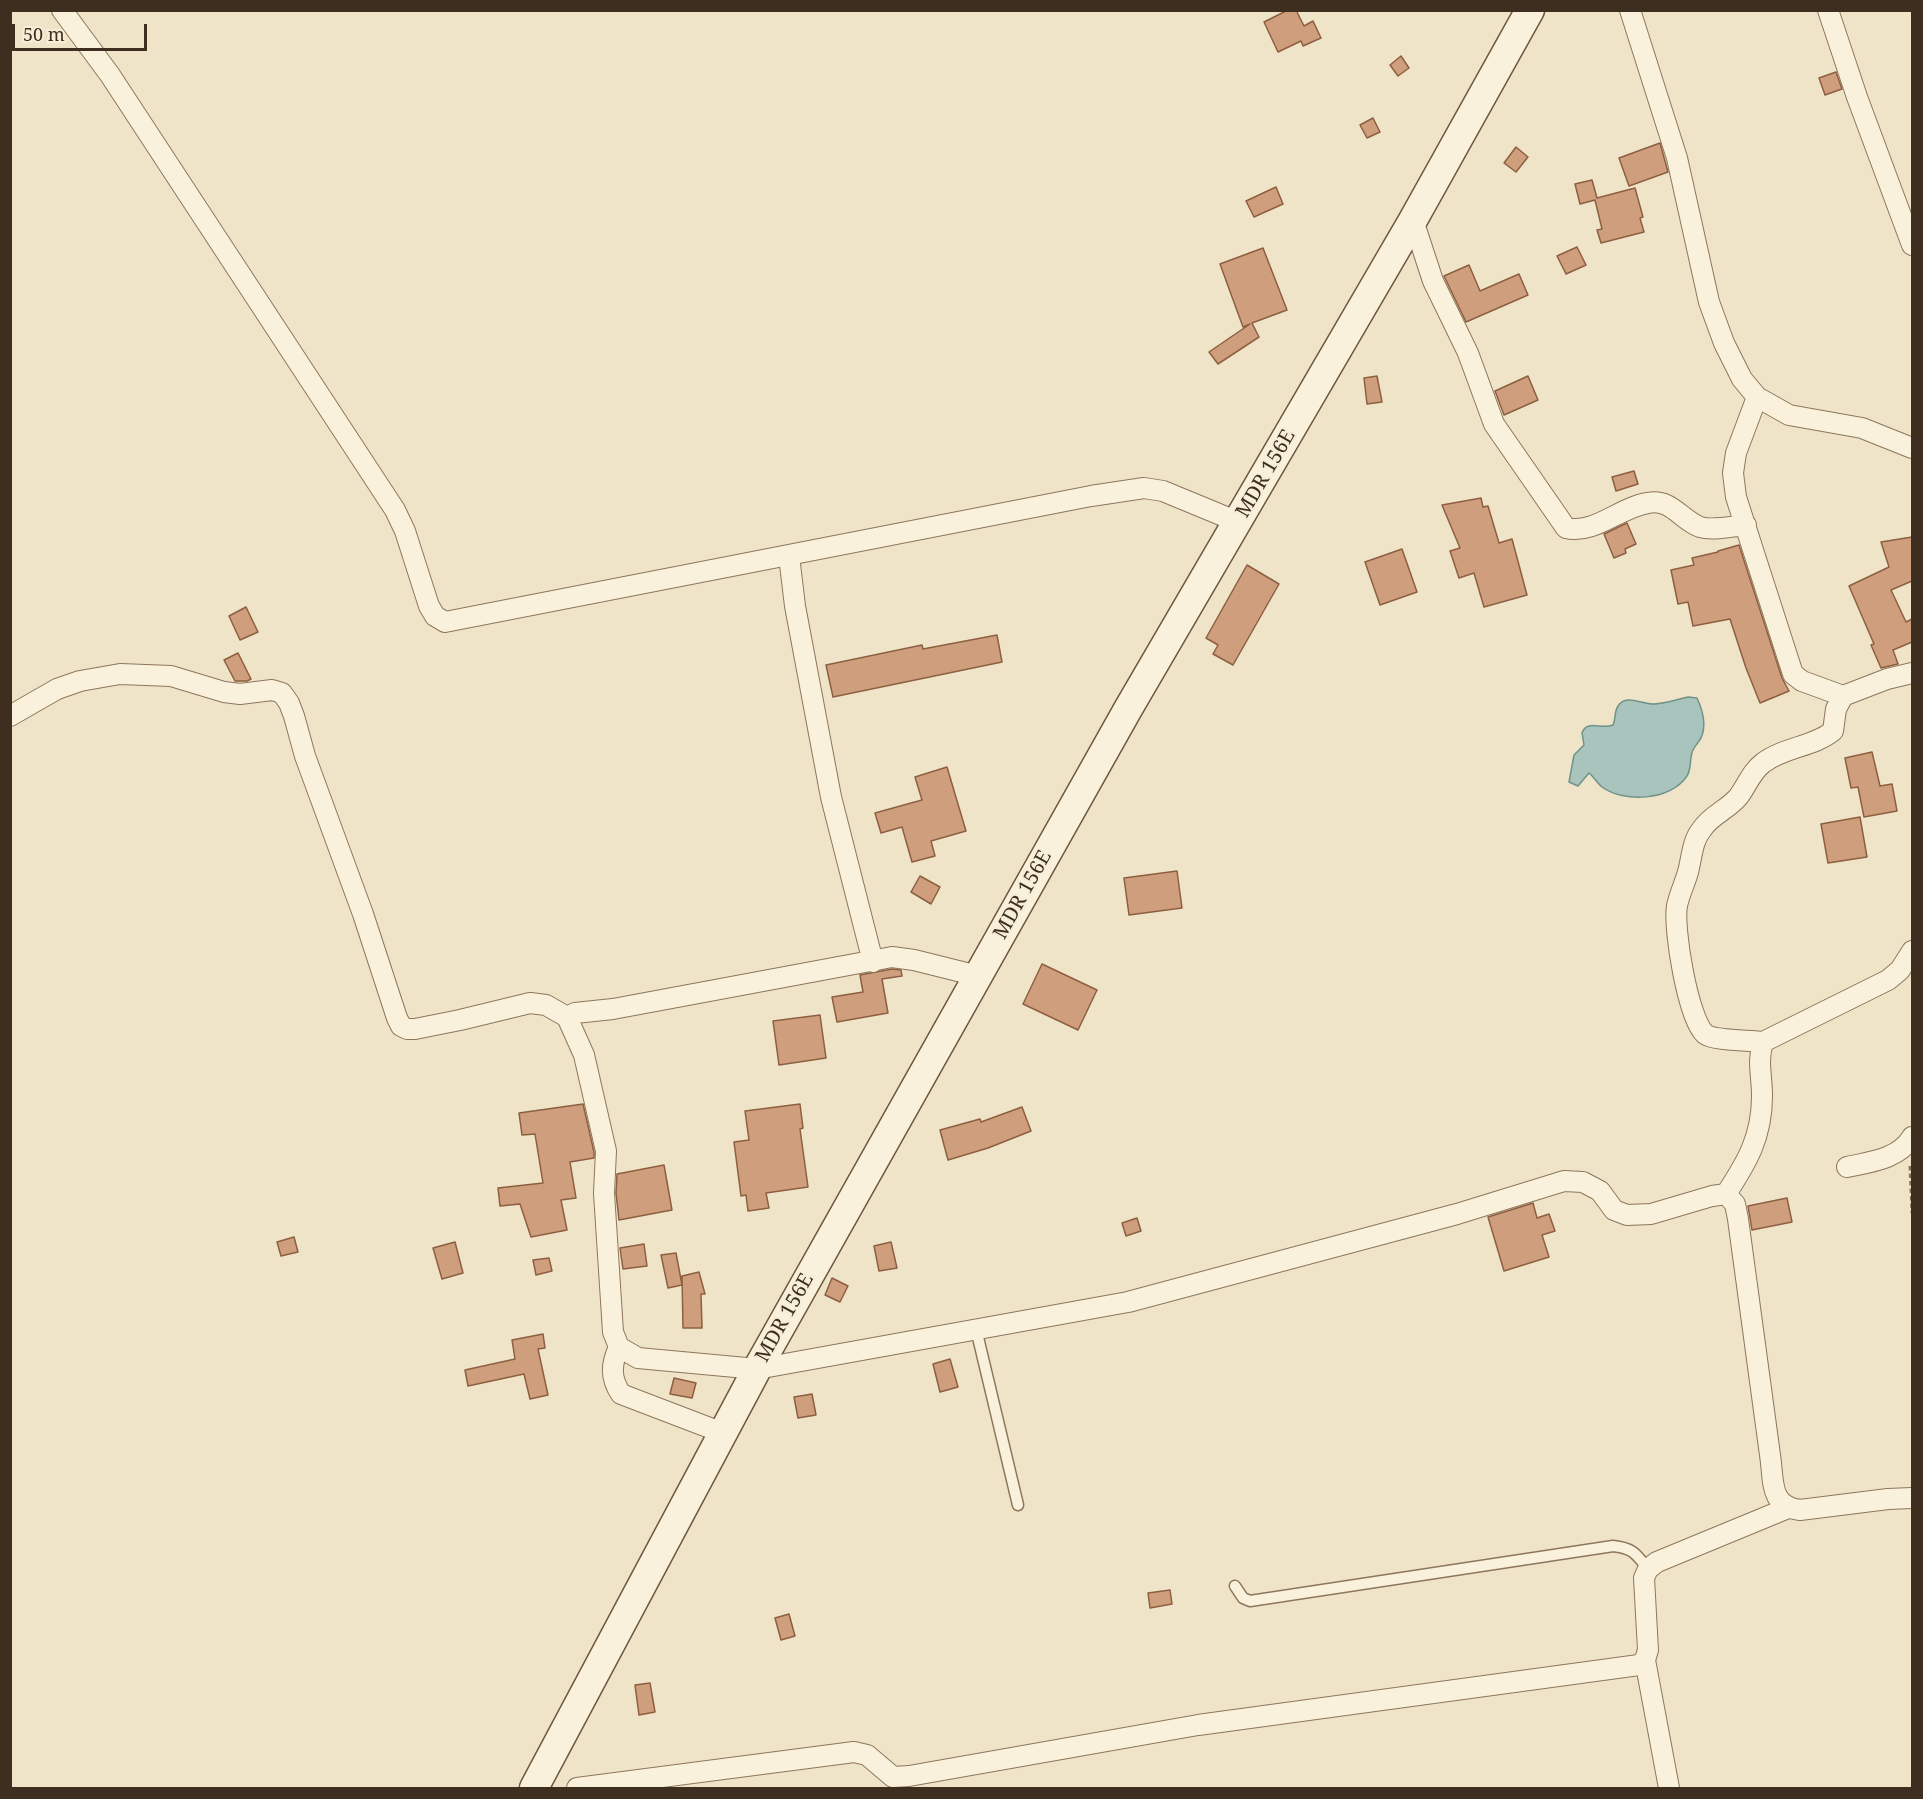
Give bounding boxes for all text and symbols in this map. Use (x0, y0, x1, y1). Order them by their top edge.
scale bar (15, 12, 150, 50)
text: 50 m (23, 22, 65, 46)
street label: MDR 156E (1231, 426, 1301, 522)
street label: MDR 156E (989, 846, 1057, 944)
street label: MDR 156E (751, 1269, 819, 1367)

